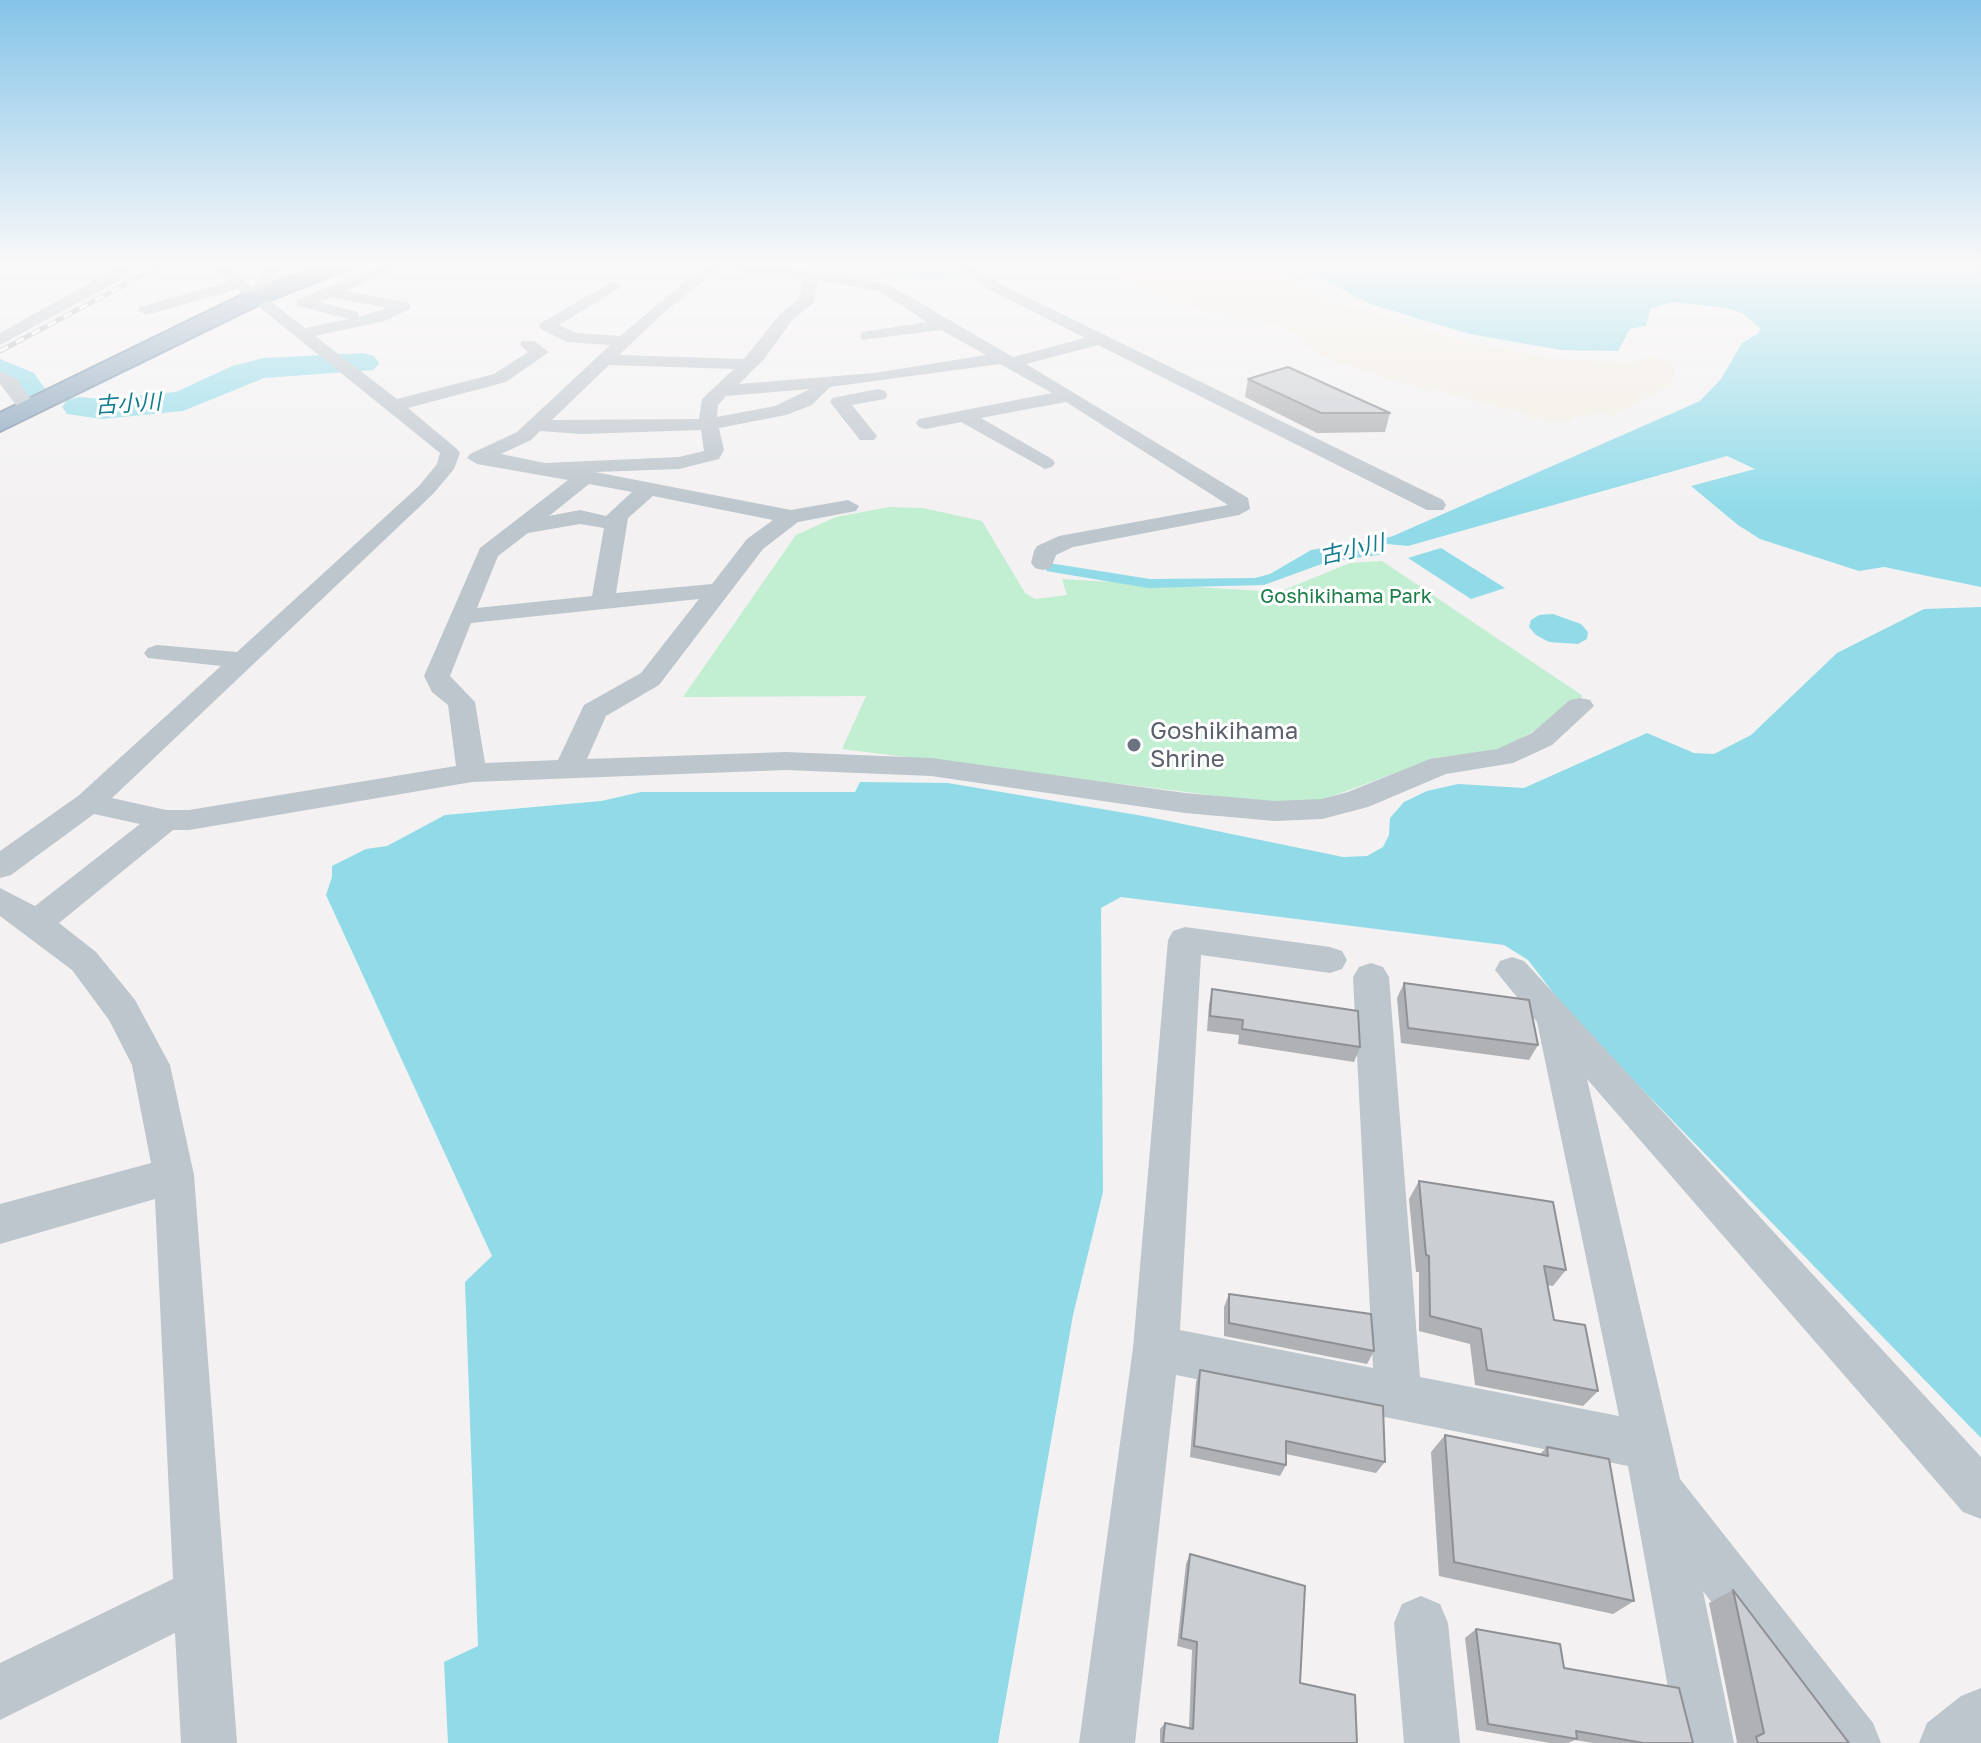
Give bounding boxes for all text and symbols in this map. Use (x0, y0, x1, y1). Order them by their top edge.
water label: 古小川 (94, 389, 162, 419)
water label: 古小川 (1317, 530, 1387, 570)
park label: Goshikihama Park (1260, 585, 1432, 609)
place label: Goshikihama Shrine (1150, 717, 1298, 773)
marker: Goshikihama Shrine (1125, 736, 1143, 754)

